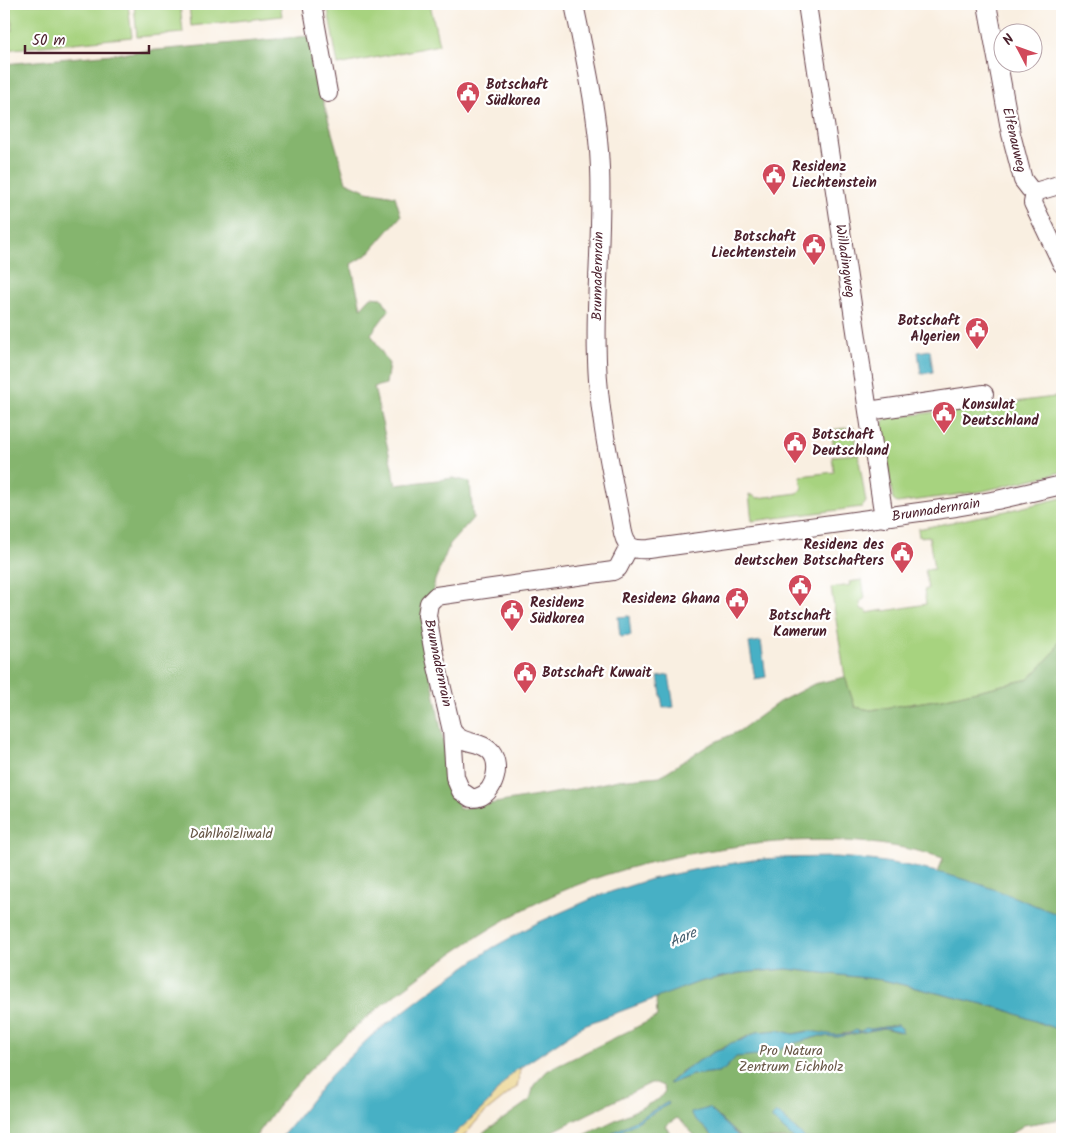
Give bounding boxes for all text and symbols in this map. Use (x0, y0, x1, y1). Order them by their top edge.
scale bar (25, 22, 149, 54)
north arrow (994, 22, 1044, 72)
text: 50 m (32, 29, 66, 53)
text: N (998, 29, 1020, 51)
place label: Botschaft Südkorea (486, 74, 549, 112)
public building icon: Botschaft Südkorea (455, 80, 481, 114)
street label: Elfenauweg (996, 105, 1032, 175)
place label: Residenz Liechtenstein (792, 156, 877, 194)
public building icon: Residenz Liechtenstein (761, 162, 787, 196)
street label: Willadingweg (829, 223, 861, 299)
place label: Botschaft Liechtenstein (711, 226, 797, 264)
street label: Brunnadernrain (586, 231, 610, 321)
public building icon: Botschaft Liechtenstein (801, 232, 827, 266)
place label: Botschaft Algerien (898, 310, 961, 348)
public building icon: Botschaft Algerien (964, 316, 990, 350)
place label: Konsulat Deutschland (962, 394, 1039, 432)
public building icon: Konsulat Deutschland (931, 400, 957, 434)
place label: Botschaft Deutschland (812, 424, 889, 462)
public building icon: Botschaft Deutschland (782, 430, 808, 464)
street label: Brunnadernrain (890, 492, 982, 528)
place label: Residenz des deutschen Botschafters (735, 534, 884, 572)
public building icon: Residenz des deutschen Botschafters (889, 540, 915, 574)
public building icon: Botschaft Kamerun (787, 573, 813, 607)
public building icon: Residenz Ghana (724, 586, 750, 620)
place label: Residenz Ghana (622, 588, 720, 610)
place label: Residenz Südkorea (530, 592, 585, 630)
public building icon: Residenz Südkorea (499, 598, 525, 632)
place label: Botschaft Kamerun (769, 605, 832, 643)
street label: Brunnadernrain (418, 617, 458, 709)
public building icon: Botschaft Kuwait (512, 660, 538, 694)
place label: Botschaft Kuwait (542, 662, 653, 684)
park label: Dählhölzliwald (189, 823, 274, 845)
water label: Aare (665, 921, 702, 955)
park label: Pro Natura Zentrum Eichholz (739, 1040, 843, 1078)

